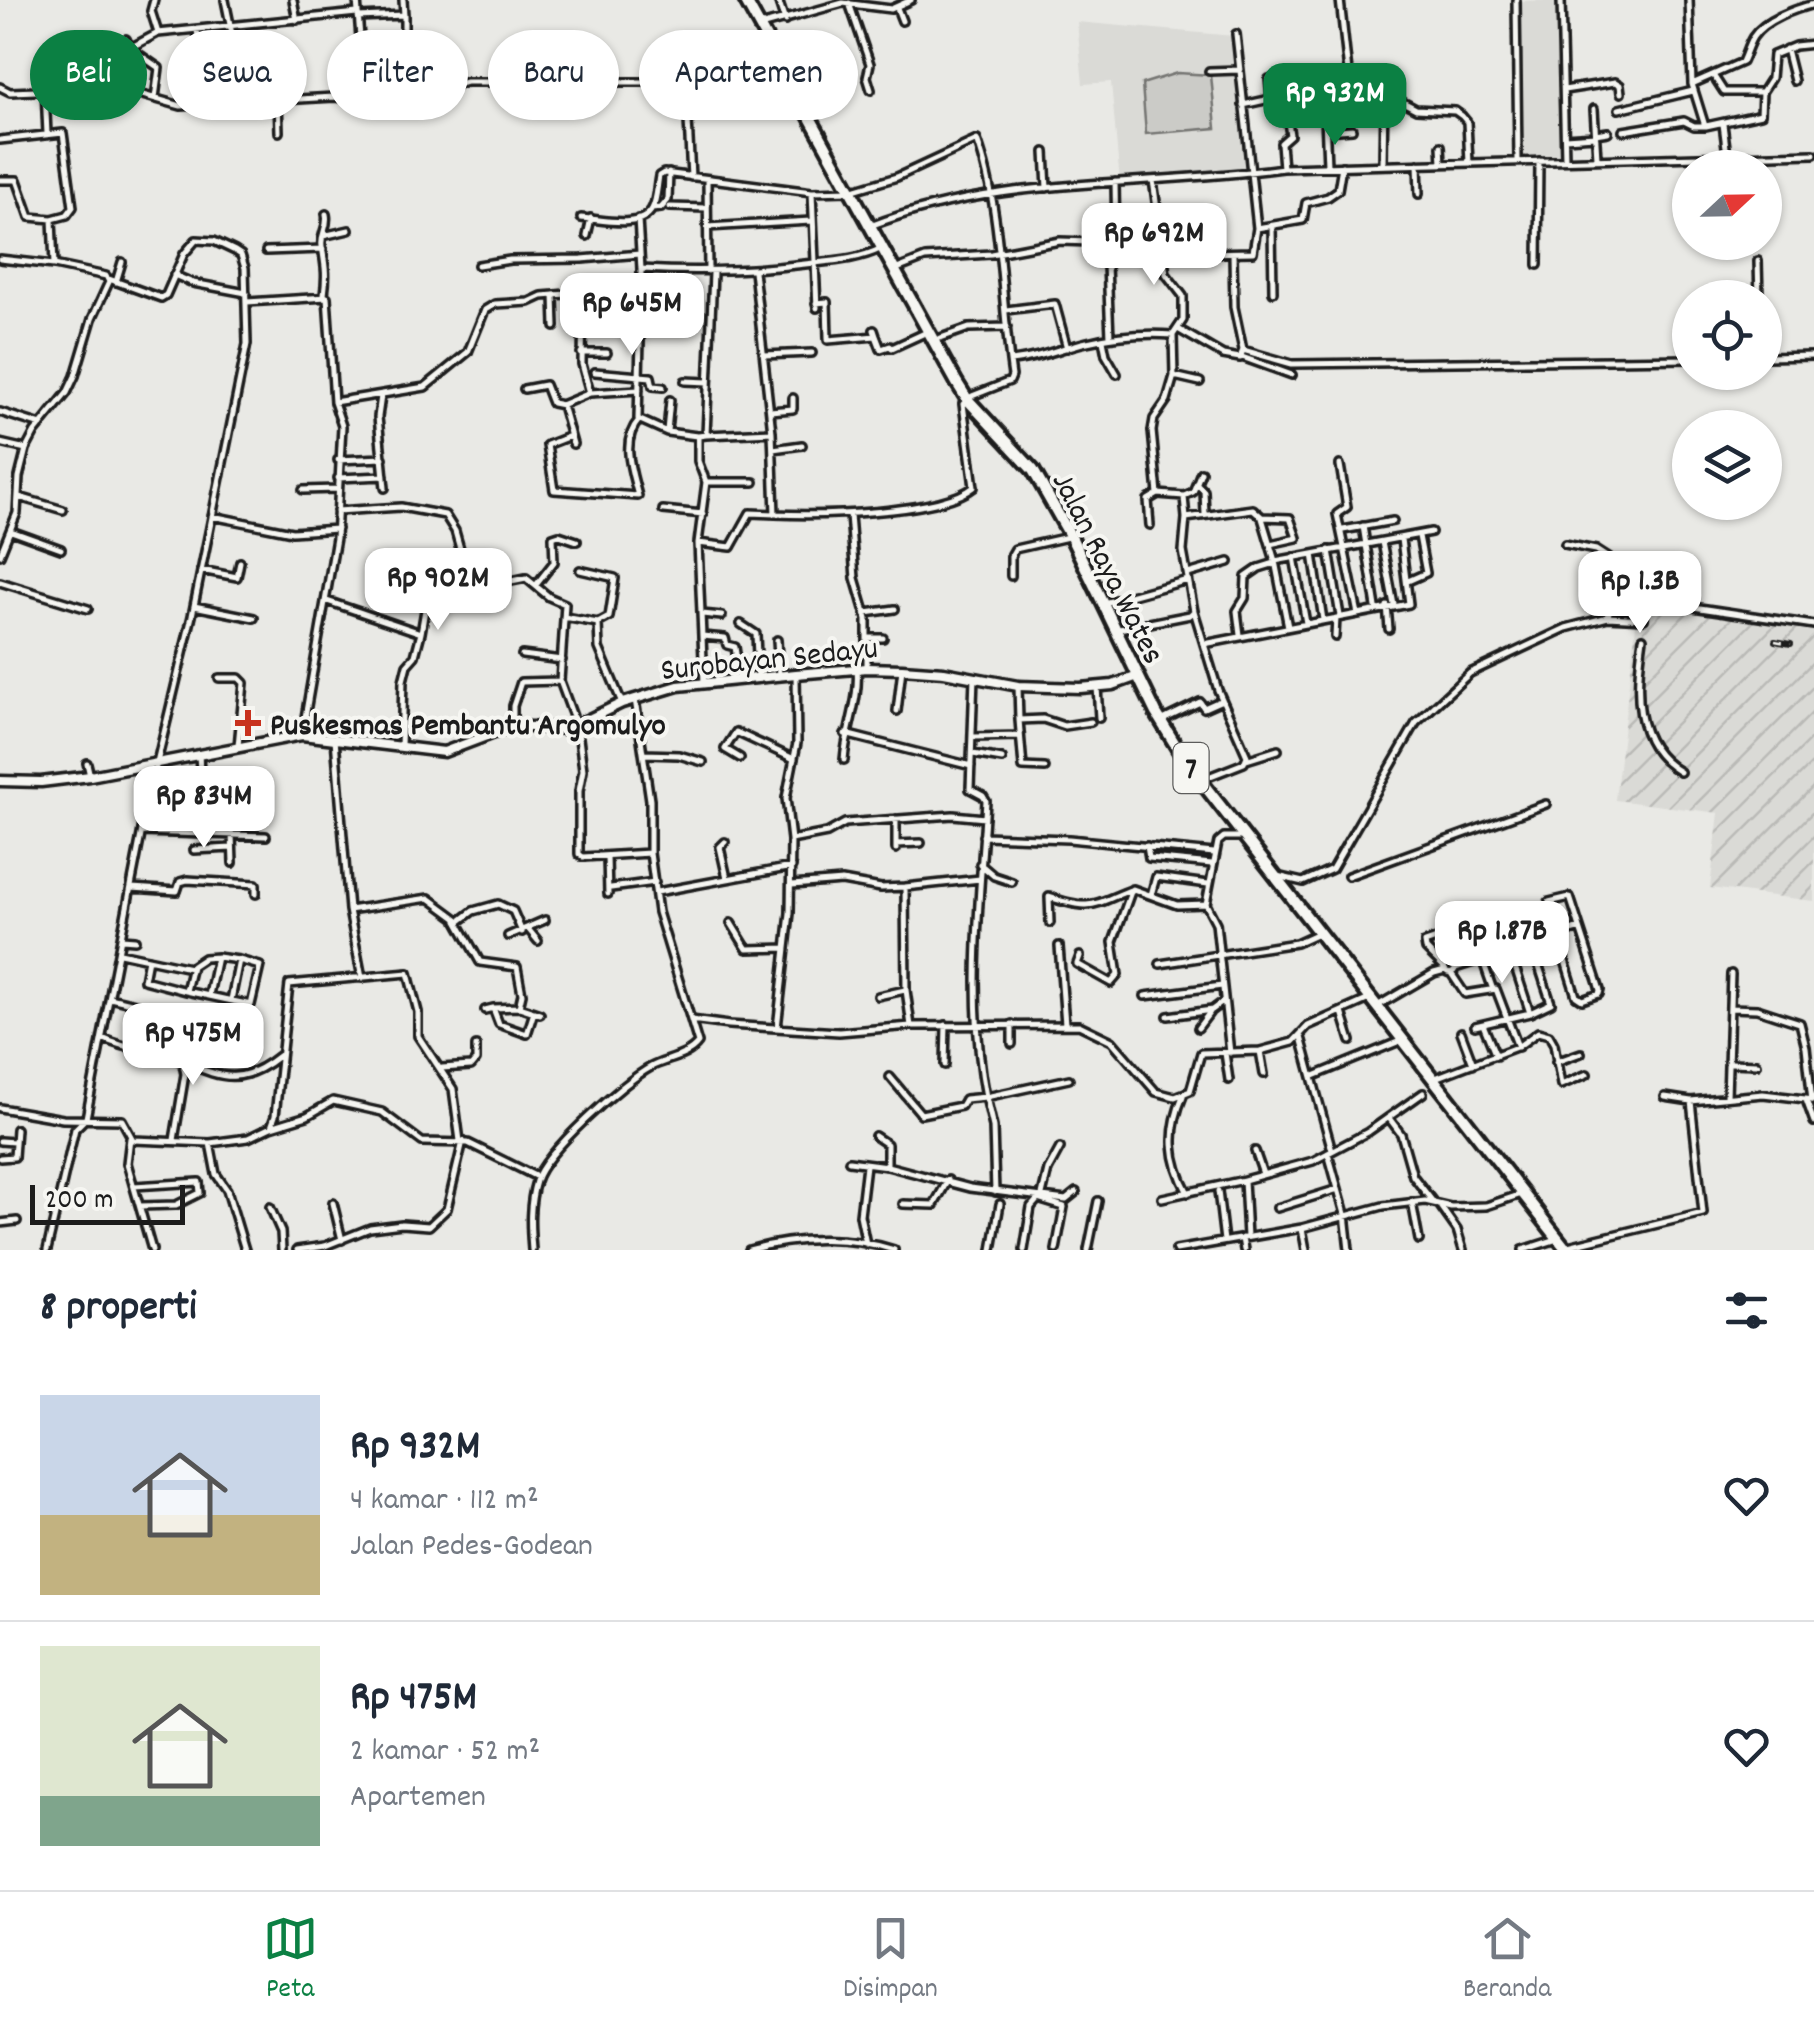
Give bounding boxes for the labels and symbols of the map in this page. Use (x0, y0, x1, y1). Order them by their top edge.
pin: Rp 932M (1243, 63, 1427, 148)
north arrow (1672, 150, 1782, 260)
pin: Rp 692M (1062, 203, 1246, 288)
pin: Rp 645M (540, 273, 724, 358)
street label: Jalan Raya Wates (1037, 465, 1174, 673)
pin: Rp 902M (346, 548, 530, 633)
pin: Rp 1.3B (1548, 551, 1732, 636)
street label: Surobayan Sedayu (659, 628, 880, 696)
place label: Puskesmas Pembantu Argomulyo (270, 705, 666, 751)
marker: Puskesmas Pembantu Argomulyo (235, 710, 261, 736)
road number: 7 (1174, 743, 1208, 793)
pin: Rp 834M (112, 766, 296, 851)
pin: Rp 1.87B (1399, 901, 1605, 986)
pin: Rp 475M (101, 1003, 285, 1088)
scale bar (30, 1180, 185, 1224)

